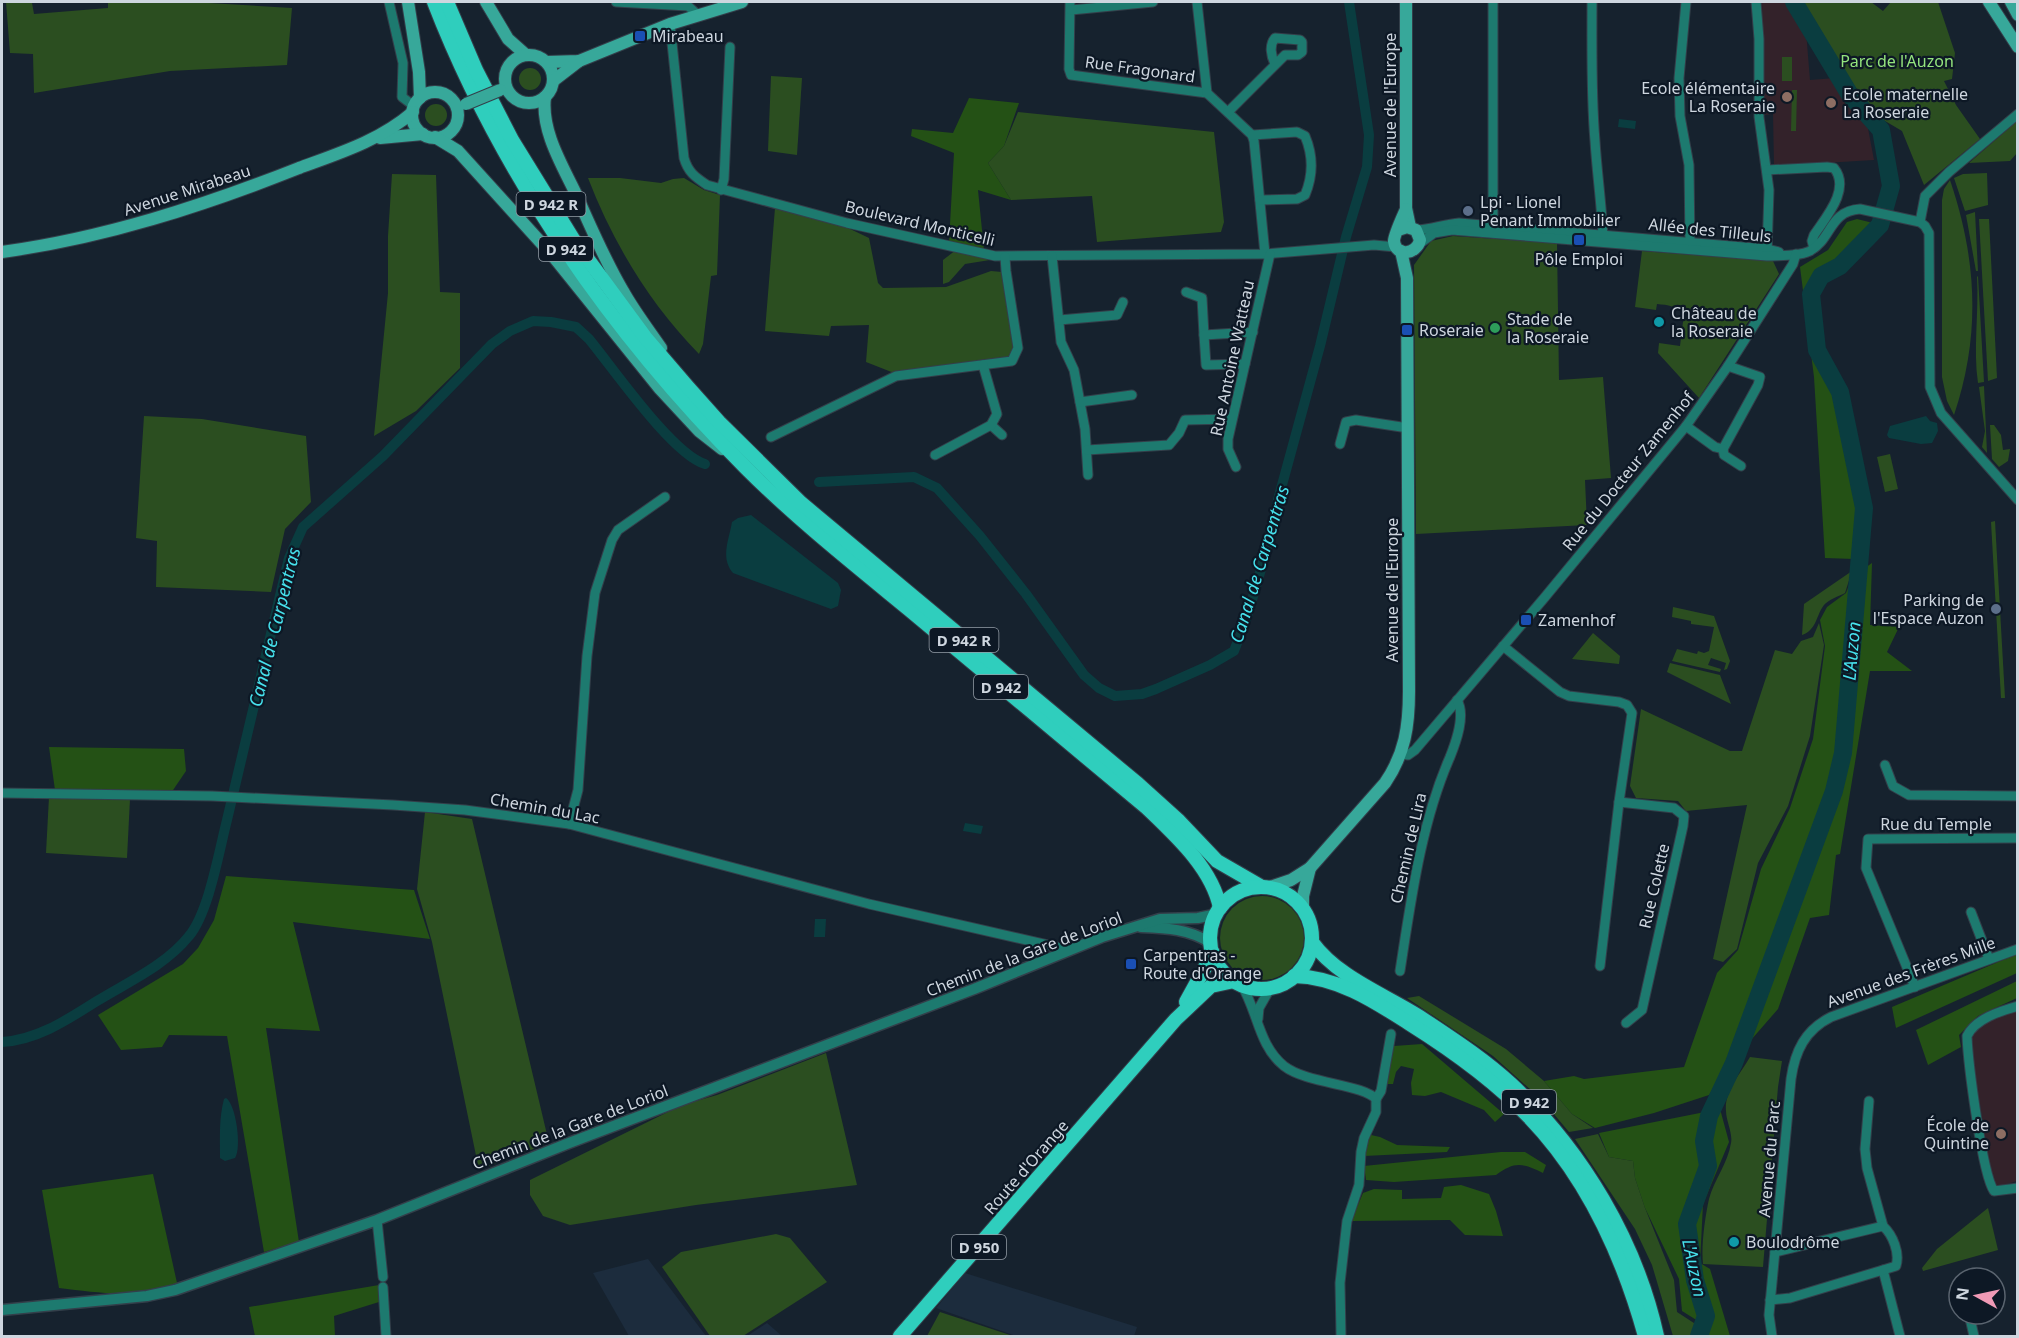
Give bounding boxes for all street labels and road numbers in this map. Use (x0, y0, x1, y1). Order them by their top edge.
street label: Avenue de l'Europe (1379, 33, 1401, 177)
street label: Rue Fragonard (1083, 50, 1197, 88)
street label: Avenue Mirabeau (121, 159, 253, 221)
road number: D 942 R (516, 192, 586, 216)
street label: Boulevard Monticelli (843, 195, 997, 251)
street label: Allée des Tilleuls (1648, 213, 1772, 247)
road number: D 942 (539, 237, 593, 261)
street label: Rue Antoine Watteau (1205, 278, 1259, 438)
street label: Rue du Docteur Zamenhof (1557, 386, 1700, 555)
street label: Avenue de l'Europe (1381, 518, 1403, 662)
road number: D 942 R (930, 628, 998, 652)
road number: D 942 (974, 675, 1028, 699)
street label: Chemin du Lac (488, 788, 602, 829)
street label: Chemin de Lira (1385, 790, 1431, 906)
street label: Rue du Temple (1880, 813, 1992, 835)
street label: Rue Colette (1634, 841, 1674, 931)
street label: Chemin de la Gare de Loriol (923, 906, 1125, 1002)
street label: Avenue des Frères Mille (1824, 931, 1998, 1013)
street label: Chemin de la Gare de Loriol (469, 1079, 671, 1175)
road number: D 942 (1502, 1090, 1556, 1114)
street label: Avenue du Parc (1753, 1100, 1785, 1218)
street label: Route d'Orange (979, 1115, 1073, 1219)
road number: D 950 (952, 1235, 1006, 1259)

